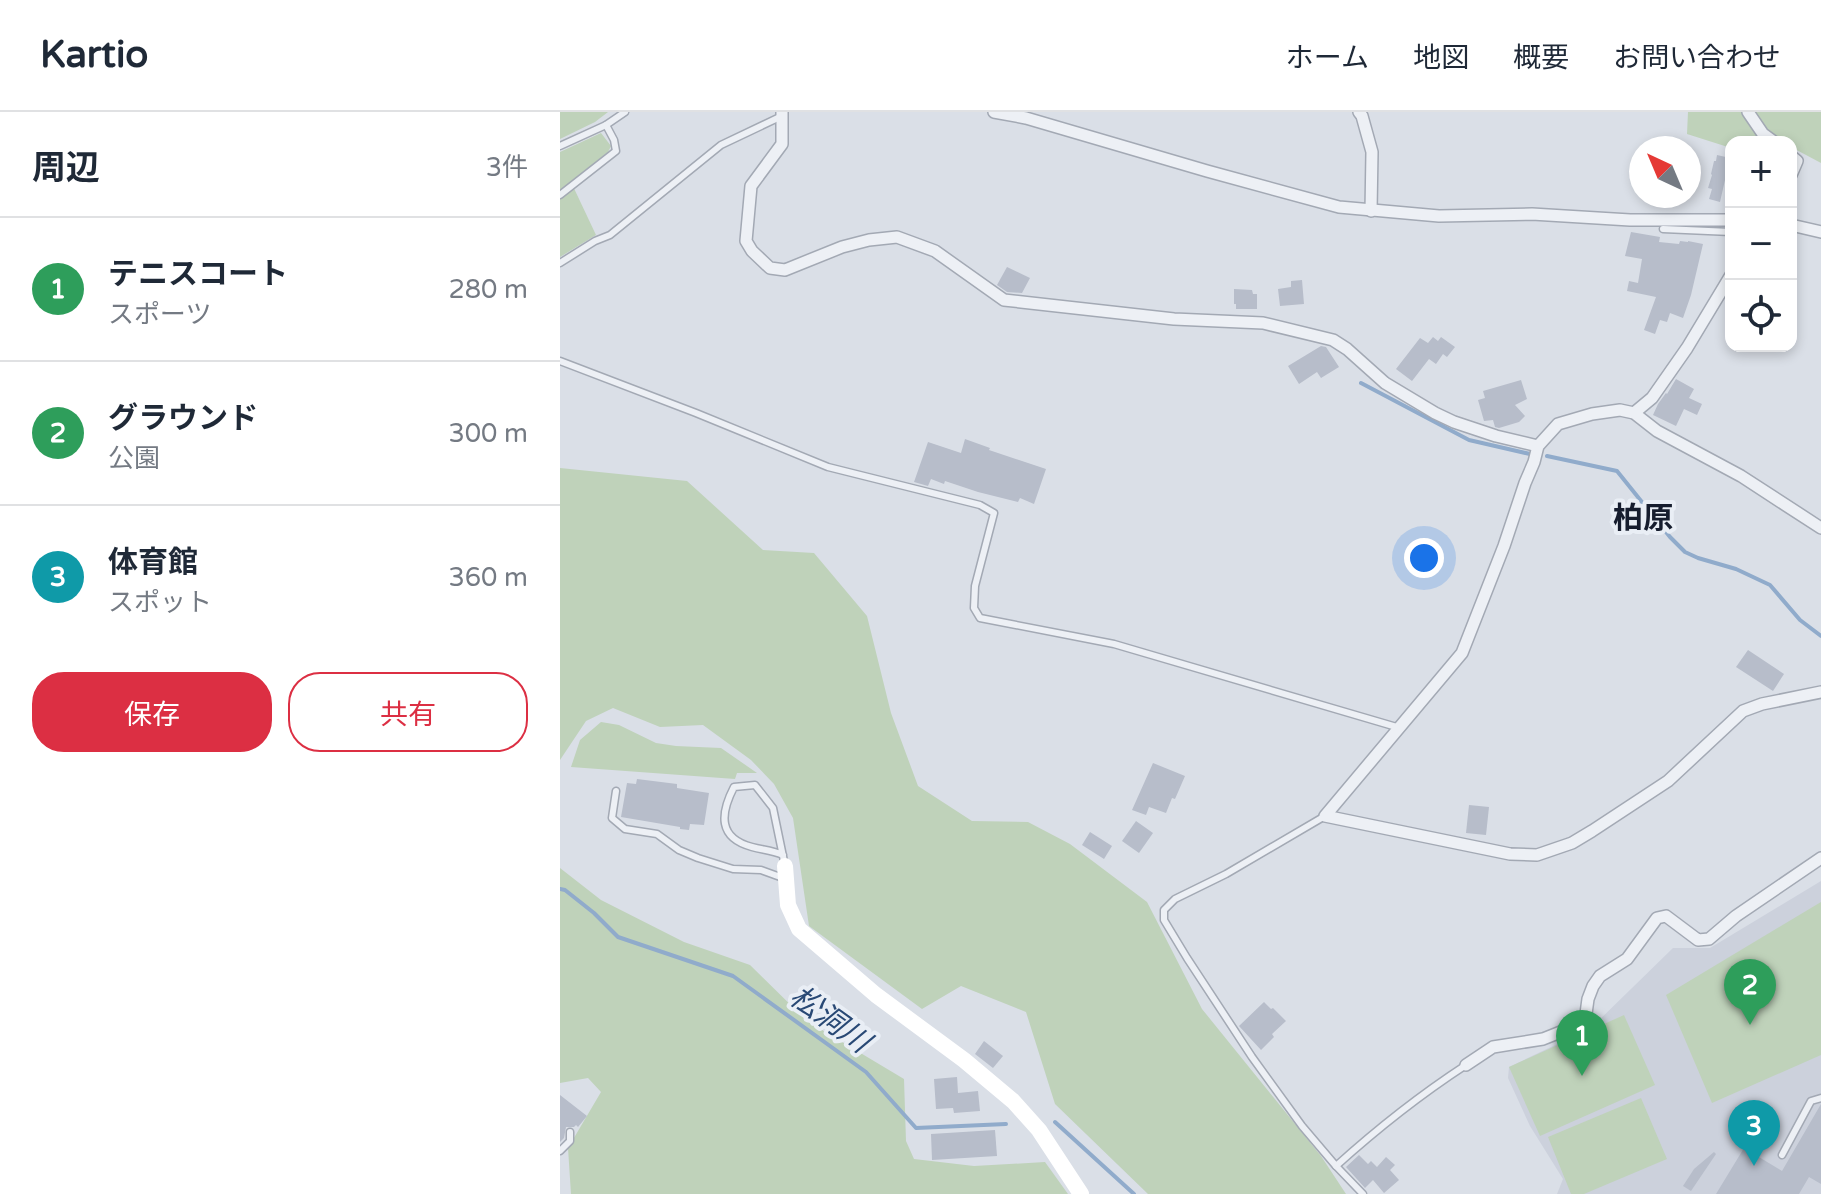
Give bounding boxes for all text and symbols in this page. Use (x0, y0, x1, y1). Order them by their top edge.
text: Kartio (40, 32, 148, 78)
text: ホーム (1286, 41, 1369, 75)
text: 地図 (1413, 41, 1469, 75)
text: 概要 (1513, 41, 1569, 75)
text: お問い合わせ (1613, 41, 1781, 75)
north arrow (1629, 136, 1701, 208)
map controls (1725, 136, 1797, 352)
button: + (1725, 136, 1797, 208)
text: 周辺 (32, 148, 100, 189)
text: 3件 (486, 152, 528, 183)
button: − (1725, 208, 1797, 280)
text: テニスコート (108, 256, 288, 293)
text: 1 (50, 274, 66, 305)
text: 280 m (448, 274, 528, 305)
button: locate (1725, 280, 1797, 352)
text: スポーツ (108, 299, 211, 330)
text: グラウンド (108, 400, 258, 437)
text: 2 (50, 418, 66, 449)
text: 300 m (448, 418, 528, 449)
text: 公園 (108, 443, 160, 474)
district label: 柏原 (1613, 500, 1673, 537)
your location (1404, 538, 1444, 578)
text: 体育館 (108, 544, 198, 581)
text: 3 (50, 562, 66, 593)
text: 360 m (448, 562, 528, 593)
text: スポット (108, 587, 212, 618)
button: 保存 (32, 672, 272, 752)
button: 共有 (288, 672, 528, 752)
pin: 2 (1724, 959, 1776, 1025)
water label: 松洞川 (782, 978, 879, 1063)
pin: 1 (1556, 1010, 1608, 1076)
pin: 3 (1728, 1100, 1780, 1166)

